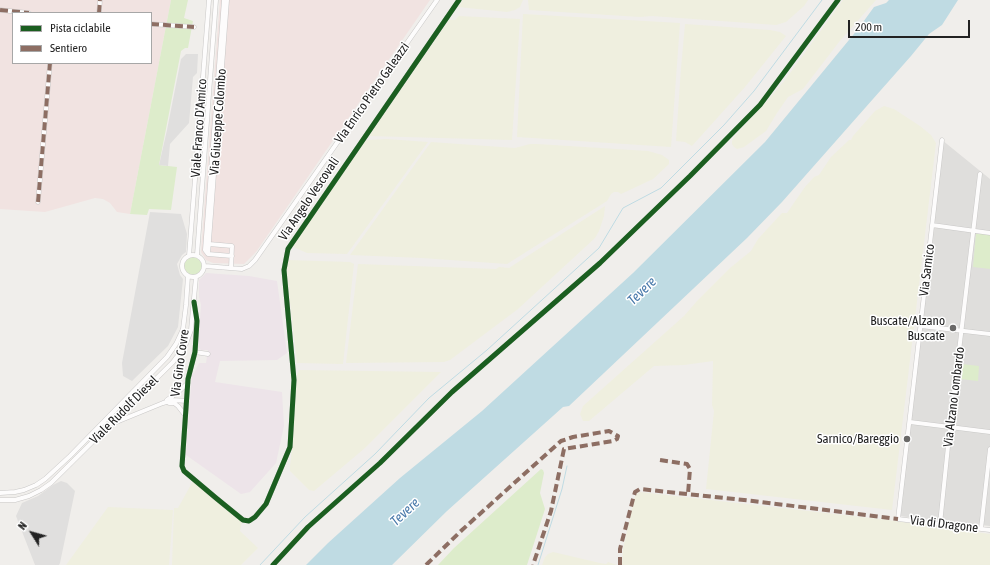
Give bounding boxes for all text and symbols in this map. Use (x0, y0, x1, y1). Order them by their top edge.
legend (12, 12, 152, 64)
scale bar (850, 12, 972, 38)
text: 200 m (855, 20, 882, 34)
text: Pista ciclabile (50, 21, 111, 35)
street label: Via Enrico Pietro Galeazzi (331, 40, 413, 146)
text: Sentiero (50, 41, 87, 55)
street label: Via Giuseppe Colombo (206, 68, 230, 176)
street label: Viale Franco D'Amico (188, 78, 210, 178)
street label: Via Angelo Vescovali (275, 154, 343, 244)
street label: Via Sarnico (916, 243, 938, 297)
water label: Tevere (624, 273, 660, 309)
place label: Buscate/Alzano Buscate (870, 313, 945, 344)
marker: Buscate/Alzano Buscate (948, 323, 958, 333)
street label: Via Gino Covre (168, 328, 192, 398)
street label: Via Alzano Lombardo (940, 346, 968, 448)
street label: Viale Rudolf Diesel (87, 373, 161, 447)
place label: Sarnico/Bareggio (817, 431, 899, 447)
marker: Sarnico/Bareggio (902, 434, 912, 444)
water label: Tevere (387, 494, 423, 530)
street label: Via di Dragone (909, 512, 979, 536)
north arrow (12, 513, 52, 553)
text: N (16, 520, 29, 532)

